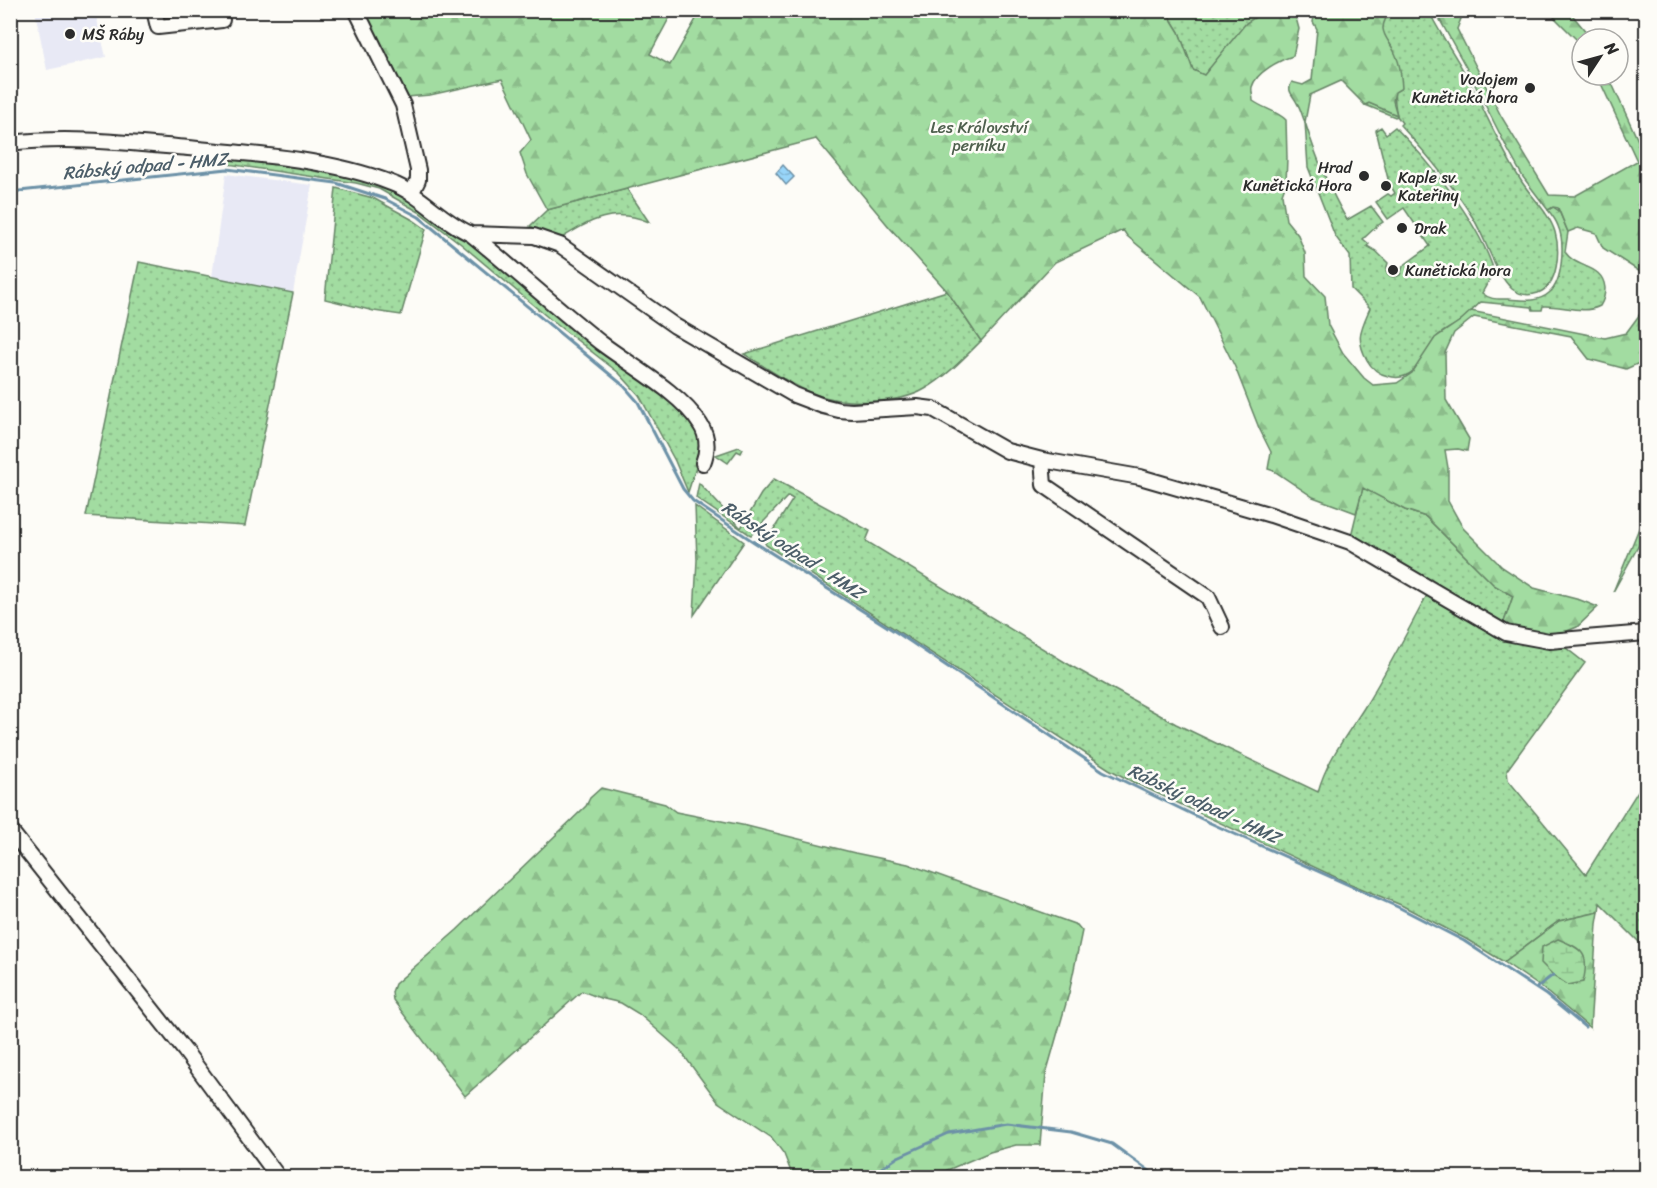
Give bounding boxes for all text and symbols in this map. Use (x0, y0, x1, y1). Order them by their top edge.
place label: MŠ Ráby (82, 20, 145, 49)
marker: MŠ Ráby (63, 27, 77, 41)
north arrow (1570, 27, 1630, 87)
text: N (1596, 35, 1627, 62)
place label: Vodojem Kunětická hora (1412, 65, 1518, 112)
marker: Vodojem Kunětická hora (1523, 81, 1537, 95)
park label: Les Království perníku (930, 113, 1030, 160)
water label: Rábský odpad - HMZ (62, 143, 232, 189)
place label: Hrad Kunětická Hora (1243, 153, 1354, 200)
place label: Kaple sv. Kateřiny (1398, 163, 1460, 210)
marker: Hrad Kunětická Hora (1357, 169, 1371, 183)
marker: Kaple sv. Kateřiny (1379, 179, 1393, 193)
place label: Drak (1414, 214, 1447, 243)
marker: Drak (1395, 221, 1409, 235)
place label: Kunětická hora (1405, 256, 1511, 285)
marker: Kunětická hora (1386, 263, 1400, 277)
water label: Rábský odpad - HMZ (715, 492, 874, 610)
water label: Rábský odpad - HMZ (1123, 755, 1289, 855)

